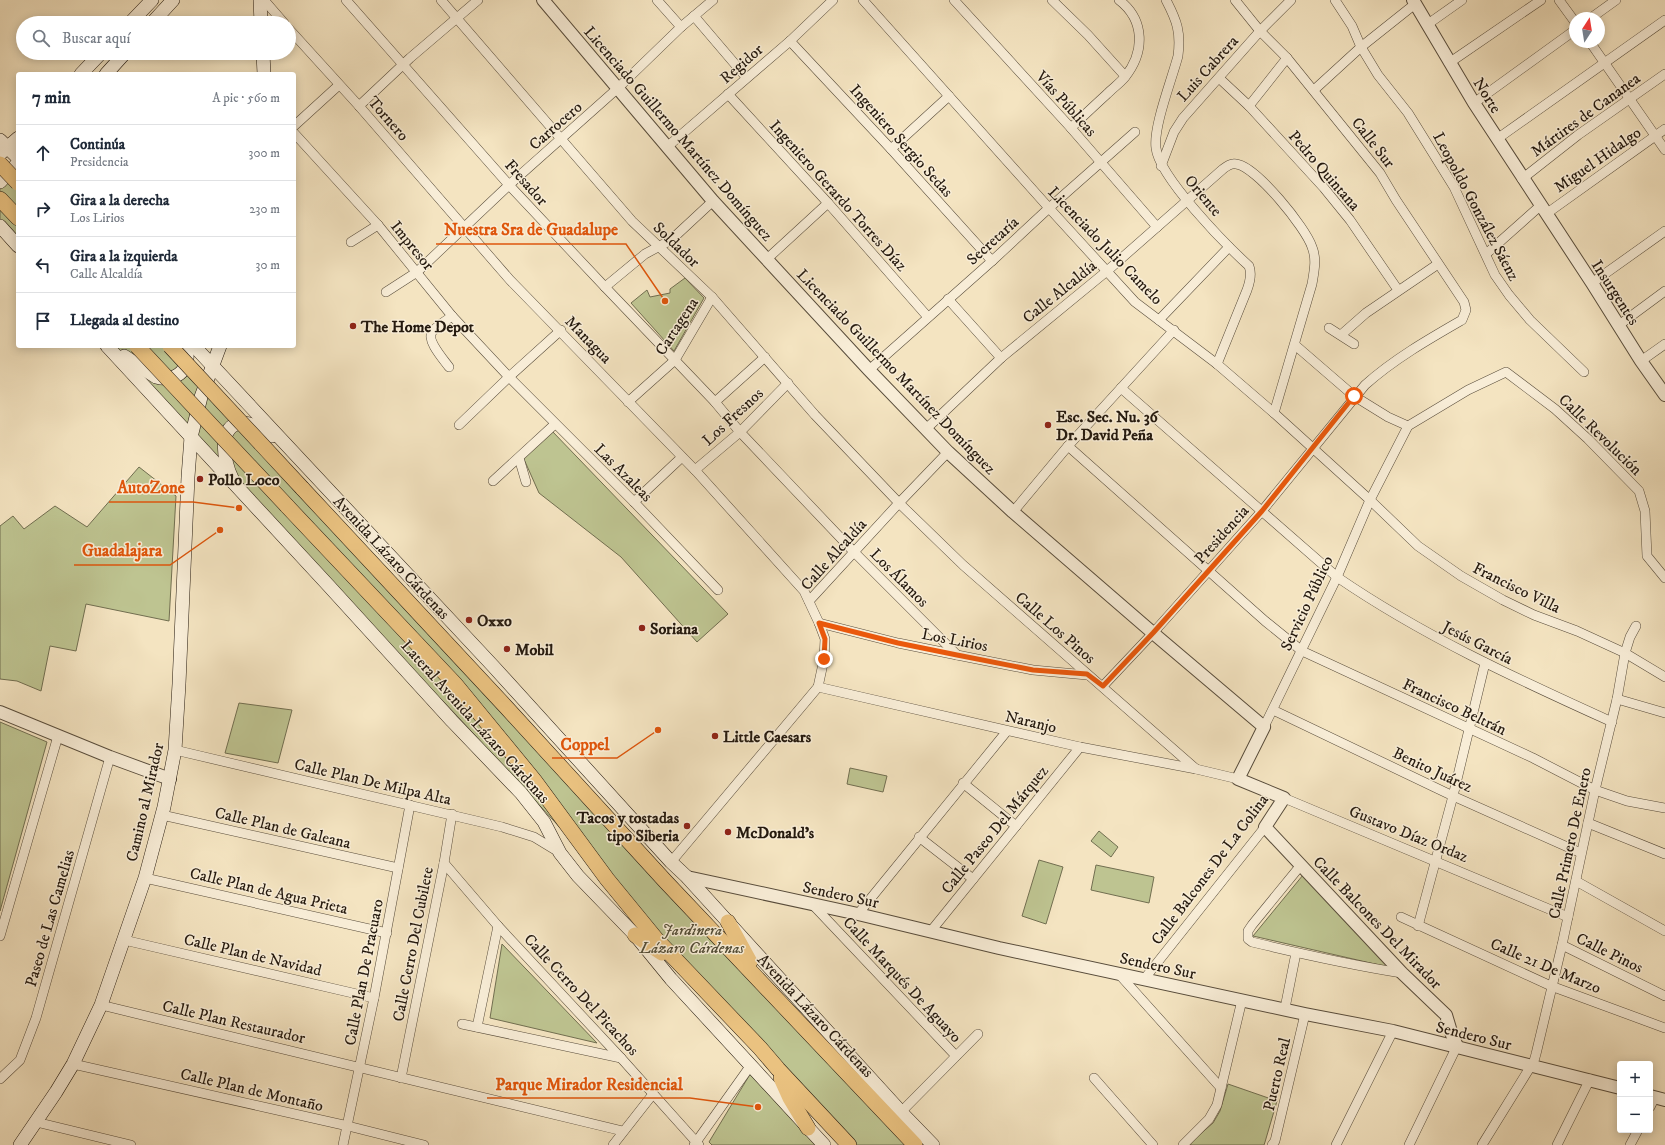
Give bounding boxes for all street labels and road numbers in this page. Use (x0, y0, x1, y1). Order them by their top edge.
street label: Licenciado Guillermo Martínez Domínguez (579, 22, 777, 245)
street label: Luis Cabrera (1173, 31, 1243, 106)
street label: Regidor (716, 40, 767, 88)
street label: Vías Públicas (1031, 66, 1101, 141)
street label: Mártires de Cananea (1527, 68, 1644, 161)
street label: Norte (1469, 74, 1506, 117)
street label: Ingeniero Sergio Sedas (845, 80, 957, 201)
street label: Tornero (363, 92, 413, 145)
street label: Carrocero (525, 97, 587, 154)
street label: Calle Sur (1347, 113, 1399, 172)
street label: Ingeniero Gerardo Torres Díaz (765, 116, 911, 275)
street label: Miguel Hidalgo (1550, 122, 1645, 197)
street label: Pedro Quintana (1284, 126, 1365, 215)
street label: Leopoldo González Sáenz (1428, 129, 1524, 284)
street label: Fresador (500, 155, 552, 210)
street label: Oriente (1180, 171, 1227, 221)
street label: Licenciado Julio Camelo (1044, 182, 1167, 309)
street label: Secretaría (962, 212, 1023, 269)
street label: Impresor (386, 217, 438, 275)
street label: Soldador (649, 218, 704, 272)
street label: Calle Alcaldía (1019, 256, 1101, 328)
street label: Insurgentes (1587, 256, 1644, 329)
street label: Licenciado Guillermo Martínez Domínguez (793, 265, 1000, 479)
street label: Cartagena (651, 294, 703, 359)
street label: Managua (561, 312, 616, 368)
street label: Los Fresnos (698, 383, 767, 450)
street label: Calle Revolución (1554, 390, 1647, 480)
street label: Las Azaleas (590, 439, 657, 506)
street label: Avenida Lázaro Cárdenas (329, 492, 454, 624)
street label: Presidencia (1190, 501, 1253, 568)
street label: Calle Alcaldía (796, 515, 871, 595)
street label: Los Álamos (866, 544, 933, 611)
street label: Servicio Público (1276, 552, 1338, 654)
street label: Francisco Villa (1469, 558, 1564, 618)
street label: Calle Los Pinos (1011, 587, 1100, 668)
street label: Jesús García (1437, 616, 1516, 669)
street label: Los Lirios (920, 624, 990, 656)
street label: Lateral Avenida Lázaro Cárdenas (397, 636, 554, 807)
street label: Francisco Beltrán (1399, 674, 1510, 740)
street label: Naranjo (1003, 706, 1059, 738)
street label: Camino al Mirador (122, 741, 168, 864)
street label: Benito Juárez (1390, 743, 1476, 797)
street label: Calle Plan De Milpa Alta (292, 754, 453, 810)
street label: Calle Paseo Del Márquez (937, 761, 1053, 898)
street label: Calle Primero De Enero (1544, 766, 1596, 921)
street label: Calle Balcones De La Colina (1147, 790, 1273, 949)
street label: Gustavo Díaz Ordaz (1346, 801, 1471, 867)
street label: Calle Plan de Galeana (213, 803, 353, 853)
street label: Paseo de Las Camelias (21, 848, 79, 989)
street label: Calle Balcones Del Mirador (1309, 852, 1446, 993)
street label: Calle Plan de Agua Prieta (188, 863, 350, 919)
street label: Calle Cerro Del Cubilete (388, 865, 438, 1023)
street label: Sendero Sur (801, 877, 881, 913)
street label: Calle Plan De Pracuaro (340, 897, 388, 1047)
street label: Calle Marqués De Aguayo (839, 912, 966, 1047)
street label: Calle Pinos (1573, 928, 1646, 978)
street label: Calle Plan de Navidad (182, 929, 324, 981)
street label: Calle Cerro Del Picachos (520, 929, 643, 1060)
street label: Calle 21 De Marzo (1487, 934, 1604, 998)
street label: Sendero Sur (1118, 948, 1198, 984)
street label: Avenida Lázaro Cárdenas (753, 950, 878, 1082)
street label: Calle Plan Restaurador (160, 996, 307, 1048)
street label: Sendero Sur (1434, 1017, 1514, 1055)
street label: Puerto Real (1259, 1035, 1295, 1113)
street label: Calle Plan de Montaño (178, 1064, 325, 1116)

